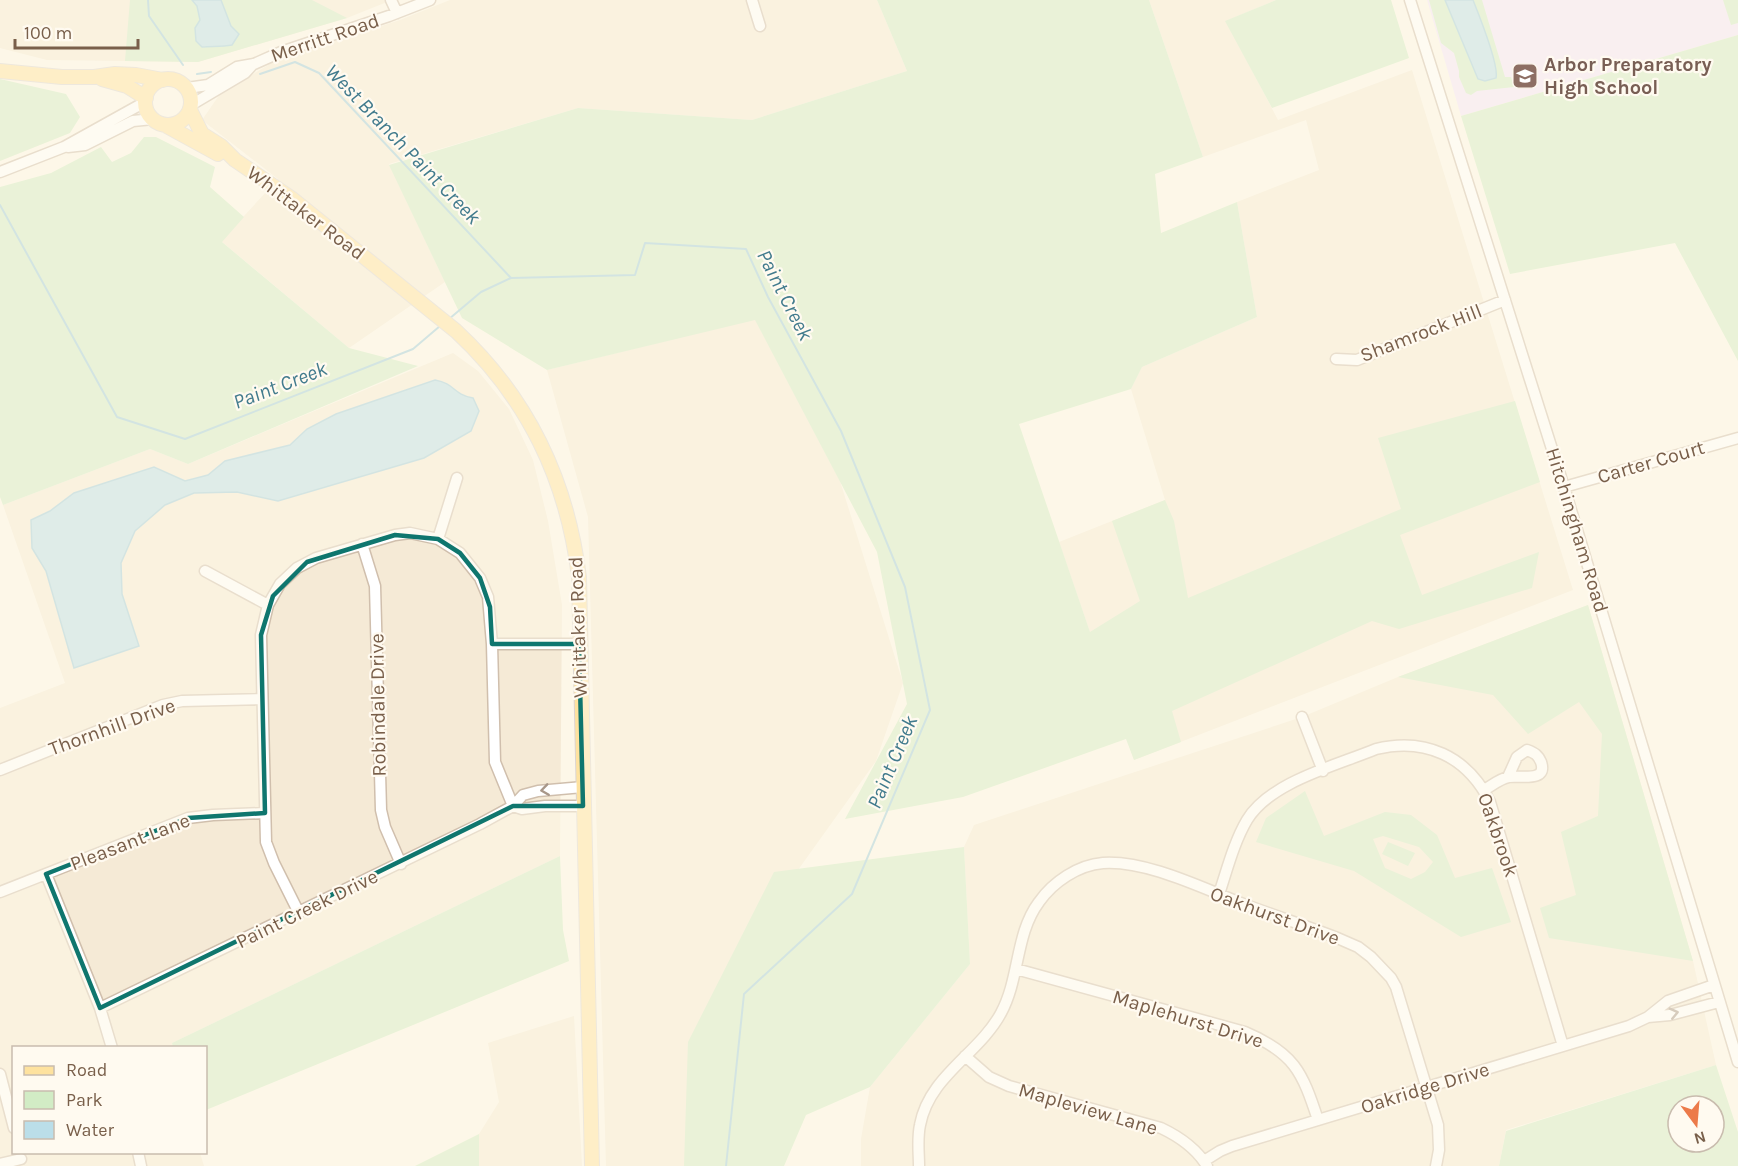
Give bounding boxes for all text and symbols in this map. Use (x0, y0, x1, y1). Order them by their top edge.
street label: Merritt Road (268, 9, 382, 67)
scale bar (15, 12, 138, 50)
text: 100 m (24, 22, 72, 44)
place label: Arbor Preparatory High School (1544, 53, 1712, 99)
water label: West Branch Paint Creek (320, 59, 486, 229)
school or university icon: Arbor Preparatory High School (1510, 61, 1540, 91)
street label: Whittaker Road (243, 161, 369, 265)
water label: Paint Creek (752, 246, 818, 345)
street label: Shamrock Hill (1357, 299, 1485, 367)
water label: Paint Creek (230, 356, 331, 414)
street label: Carter Court (1595, 436, 1708, 488)
street label: Hitchingham Road (1541, 445, 1613, 615)
street label: Whittaker Road (564, 556, 592, 698)
street label: Robindale Drive (365, 633, 391, 777)
street label: Thornhill Drive (46, 693, 178, 761)
water label: Paint Creek (862, 712, 922, 812)
one-way arrow (541, 784, 550, 796)
street label: Oakbrook (1473, 790, 1523, 880)
street label: Pleasant Lane (67, 809, 193, 875)
street label: Paint Creek Drive (232, 865, 382, 953)
street label: Oakhurst Drive (1207, 882, 1343, 950)
street label: Maplehurst Drive (1110, 985, 1266, 1053)
one-way arrow (1668, 1008, 1678, 1021)
legend (12, 1046, 207, 1154)
street label: Oakridge Drive (1358, 1058, 1492, 1118)
text: Road (66, 1059, 107, 1081)
street label: Mapleview Lane (1016, 1078, 1160, 1140)
text: Park (66, 1089, 103, 1111)
north arrow (1666, 1094, 1726, 1154)
text: Water (66, 1119, 114, 1141)
text: N (1692, 1127, 1708, 1149)

